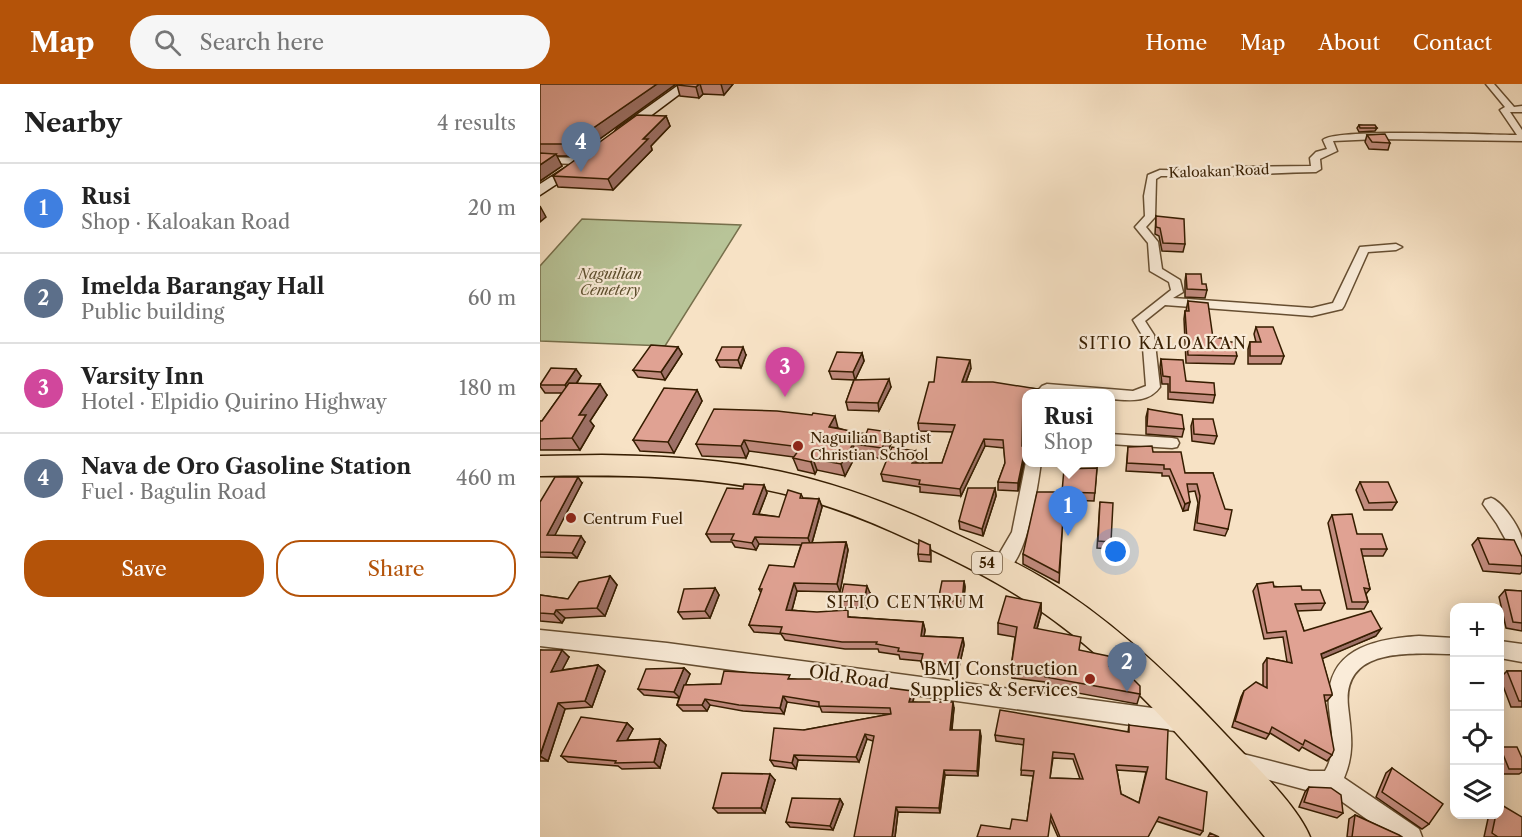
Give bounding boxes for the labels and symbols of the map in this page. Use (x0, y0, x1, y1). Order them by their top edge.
pin: 4 (562, 122, 600, 172)
street label: Kaloakan Road (1168, 160, 1270, 182)
park label: Naguilian Cemetery (577, 265, 642, 299)
district label: SITIO KALOAKAN (1079, 333, 1247, 353)
pin: 3 (766, 348, 804, 397)
place label: Naguilian Baptist Christian School (810, 428, 932, 464)
marker: Naguilian Baptist Christian School (791, 439, 805, 453)
pin: 1 (1048, 486, 1088, 536)
place label: Centrum Fuel (583, 509, 684, 528)
marker: Centrum Fuel (564, 511, 578, 525)
your location (1101, 537, 1130, 566)
road number: 54 (972, 552, 1002, 574)
district label: SITIO CENTRUM (826, 592, 986, 612)
pin: 2 (1108, 642, 1146, 692)
place label: BMJ Construction Supplies & Services (910, 658, 1078, 701)
street label: Old Road (808, 661, 890, 693)
marker: BMJ Construction Supplies & Services (1083, 672, 1097, 686)

